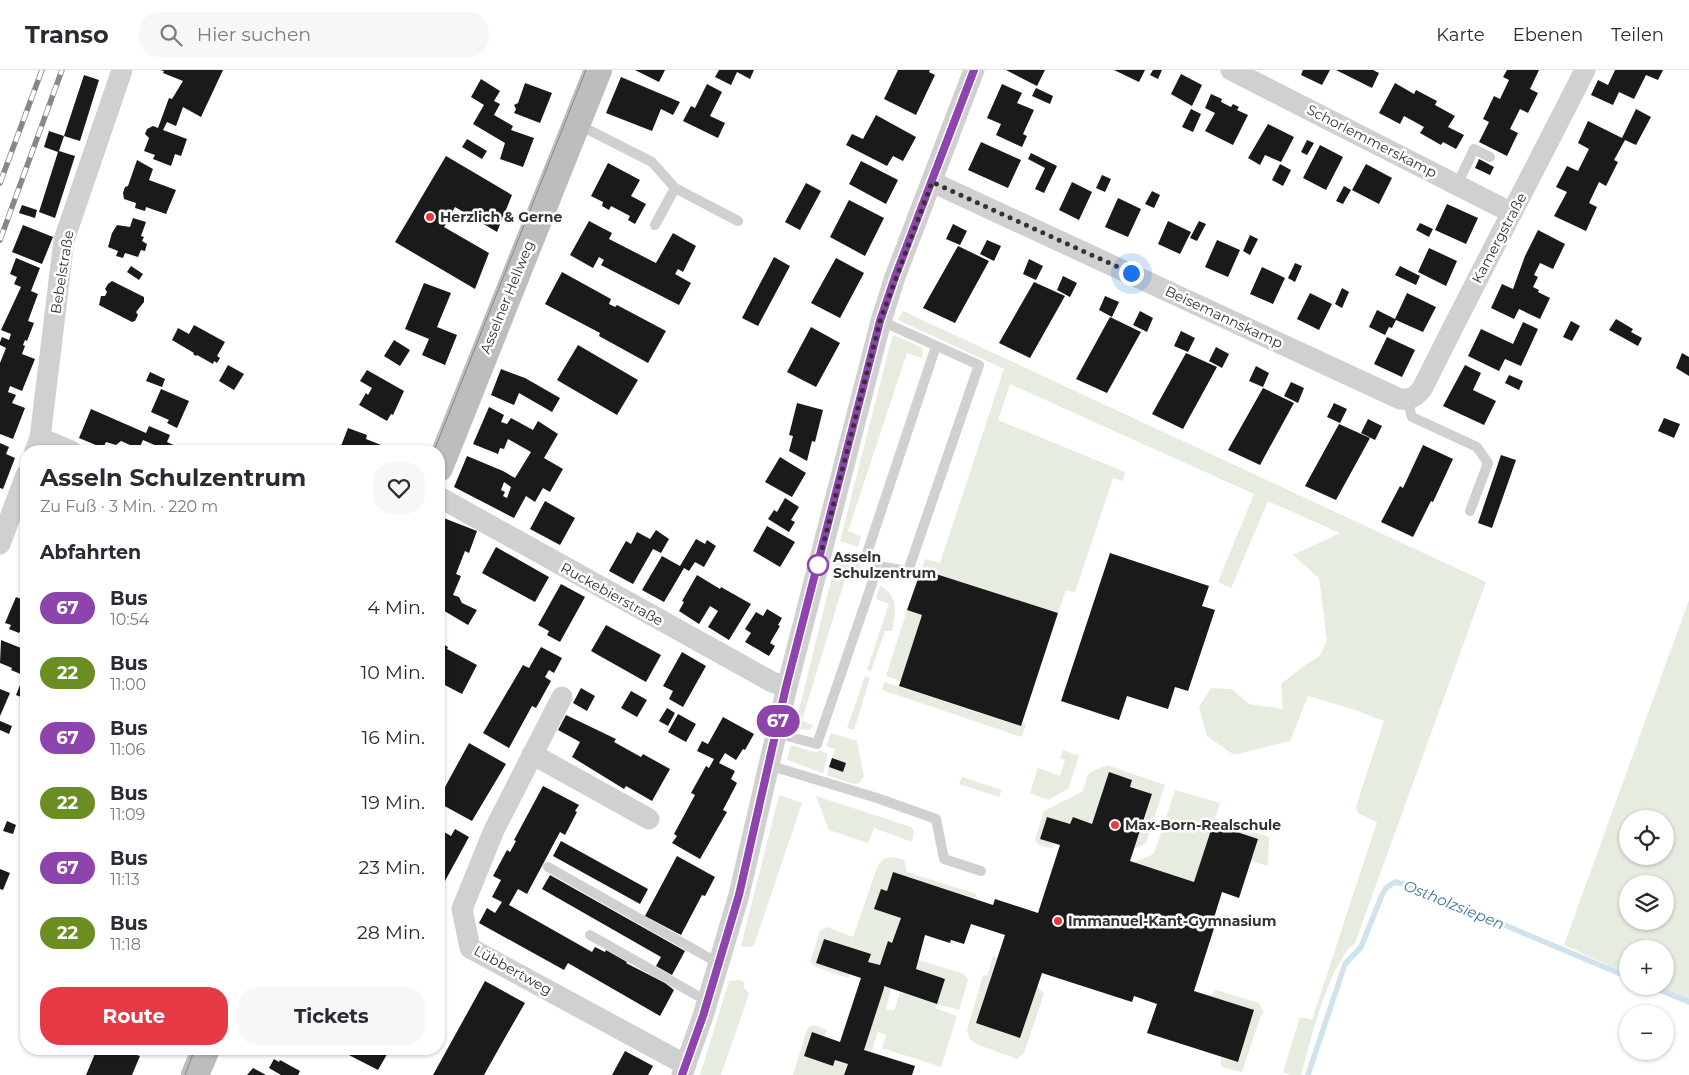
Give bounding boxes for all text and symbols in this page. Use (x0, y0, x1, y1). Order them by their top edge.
search box (139, 12, 489, 57)
text: Transo (25, 20, 109, 49)
icon: search (157, 21, 185, 49)
text: Hier suchen (197, 23, 311, 46)
text: Karte (1436, 24, 1485, 46)
text: Ebenen (1513, 24, 1583, 46)
text: Teilen (1611, 24, 1664, 46)
street label: Schorlemmerskamp (1304, 100, 1440, 182)
street label: Kamergstraße (1468, 190, 1530, 286)
place label: Herzlich & Gerne (440, 208, 563, 226)
marker: Herzlich & Gerne (424, 211, 436, 223)
street label: Bebelstraße (47, 229, 77, 315)
street label: Asselner Hellweg (476, 238, 538, 356)
your location (1119, 261, 1144, 286)
street label: Beisemannskamp (1162, 282, 1286, 352)
button: heart (373, 462, 425, 514)
text: Asseln Schulzentrum (40, 463, 306, 492)
text: Zu Fuß · 3 Min. · 220 m (40, 497, 218, 516)
text: Abfahrten (40, 541, 141, 564)
place label: Asseln Schulzentrum (832, 548, 936, 582)
marker: Asseln Schulzentrum (807, 554, 829, 576)
street label: Ruckebierstraße (557, 558, 667, 630)
text: Bus (110, 587, 148, 610)
text: 4 Min. (367, 596, 425, 619)
text: 67 (56, 597, 79, 619)
text: 10:54 (110, 610, 149, 629)
text: Bus (110, 652, 148, 675)
text: 10 Min. (360, 661, 425, 684)
text: 22 (57, 662, 78, 684)
text: 11:00 (110, 675, 146, 694)
line badge: 67 (756, 705, 800, 737)
text: 67 (767, 710, 789, 732)
text: Bus (110, 717, 148, 740)
text: 16 Min. (361, 726, 425, 749)
text: 67 (56, 727, 79, 749)
text: 11:06 (110, 740, 145, 759)
text: Bus (110, 782, 148, 805)
text: 19 Min. (361, 791, 425, 814)
text: 22 (57, 792, 78, 814)
text: 11:09 (110, 805, 145, 824)
map controls (1619, 810, 1674, 1060)
button: locate (1619, 810, 1674, 865)
place label: Max-Born-Realschule (1125, 816, 1281, 834)
marker: Max-Born-Realschule (1109, 819, 1121, 831)
text: Bus (110, 847, 148, 870)
text: 23 Min. (358, 856, 425, 879)
text: 67 (56, 857, 79, 879)
text: 11:13 (110, 870, 140, 889)
button: layers (1619, 875, 1674, 930)
water label: Ostholzsiepen (1401, 876, 1507, 933)
text: Bus (110, 912, 148, 935)
place label: Immanuel-Kant-Gymnasium (1068, 912, 1276, 930)
marker: Immanuel-Kant-Gymnasium (1052, 915, 1064, 927)
text: 28 Min. (357, 921, 425, 944)
text: 22 (57, 922, 78, 944)
text: 11:18 (110, 935, 141, 954)
button: + (1619, 940, 1674, 995)
street label: Lübbertweg (471, 941, 555, 999)
button: Route (40, 987, 228, 1045)
button: Tickets (238, 987, 425, 1045)
button: − (1619, 1005, 1674, 1060)

